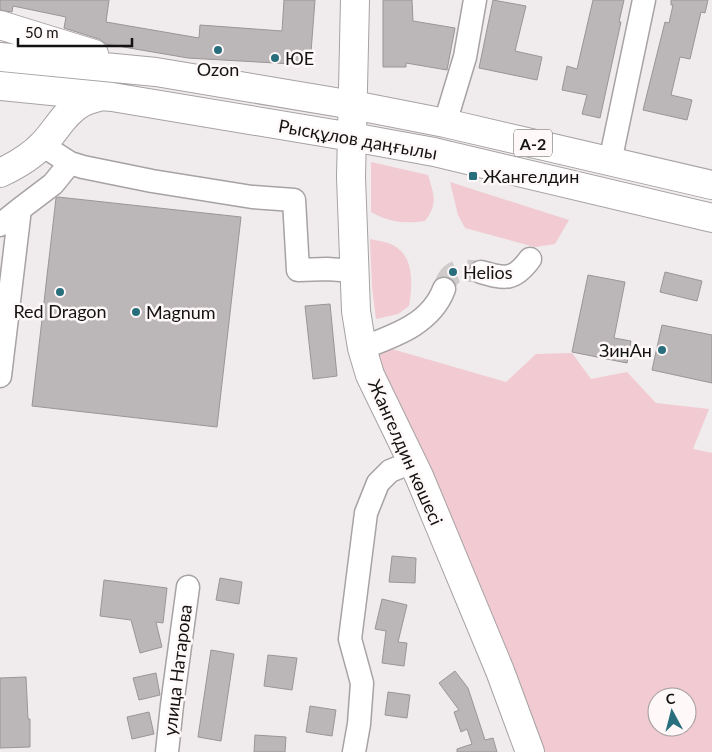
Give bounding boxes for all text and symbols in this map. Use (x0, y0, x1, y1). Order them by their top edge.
scale bar (18, 15, 131, 47)
text: 50 m (25, 23, 59, 41)
marker: Ozon (212, 44, 224, 56)
place label: ЮЕ (285, 47, 314, 69)
marker: ЮЕ (269, 52, 281, 64)
place label: Ozon (197, 58, 239, 80)
street label: Рысқұлов даңғылы (277, 114, 439, 164)
road number: A-2 (514, 130, 552, 156)
place label: Жангелдин (483, 165, 579, 187)
marker: Жангелдин (467, 170, 479, 182)
place label: Helios (463, 261, 513, 283)
marker: Helios (447, 266, 459, 278)
marker: Red Dragon (54, 286, 66, 298)
place label: Red Dragon (13, 300, 107, 322)
place label: Magnum (146, 301, 216, 323)
marker: Magnum (130, 306, 142, 318)
place label: ЗинАн (599, 339, 652, 361)
marker: ЗинАн (656, 344, 668, 356)
street label: Жангелдин көшесі (364, 376, 448, 528)
street label: улица Натарова (158, 603, 196, 737)
north arrow (647, 687, 697, 737)
text: С (665, 690, 677, 708)

